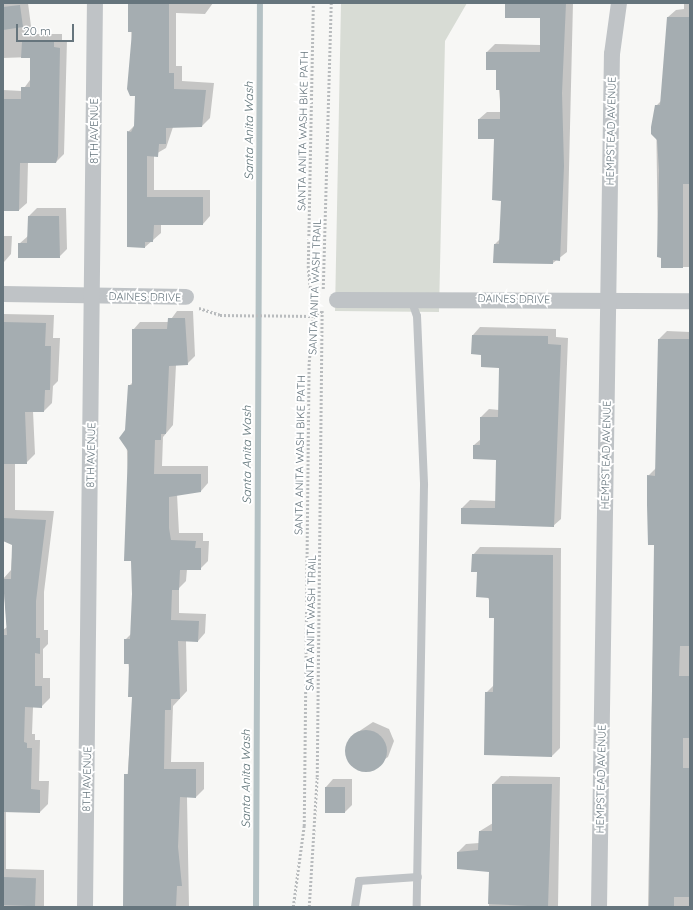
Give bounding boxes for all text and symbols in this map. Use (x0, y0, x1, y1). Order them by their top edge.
scale bar (18, 16, 76, 42)
text: 20 m (23, 23, 51, 38)
street label: SANTA ANITA WASH BIKE PATH (295, 51, 311, 211)
street label: HEMPSTEAD AVENUE (603, 77, 619, 185)
water label: Santa Anita Wash (242, 82, 256, 180)
street label: 8TH AVENUE (87, 98, 101, 164)
street label: SANTA ANITA WASH TRAIL (306, 219, 324, 355)
street label: DAINES DRIVE (109, 290, 181, 304)
street label: DAINES DRIVE (478, 292, 550, 306)
street label: SANTA ANITA WASH BIKE PATH (292, 375, 308, 535)
street label: HEMPSTEAD AVENUE (598, 401, 614, 509)
water label: Santa Anita Wash (240, 406, 254, 504)
street label: 8TH AVENUE (84, 422, 98, 488)
street label: SANTA ANITA WASH TRAIL (303, 555, 319, 691)
street label: HEMPSTEAD AVENUE (593, 725, 609, 833)
water label: Santa Anita Wash (239, 730, 253, 828)
street label: 8TH AVENUE (80, 746, 94, 812)

